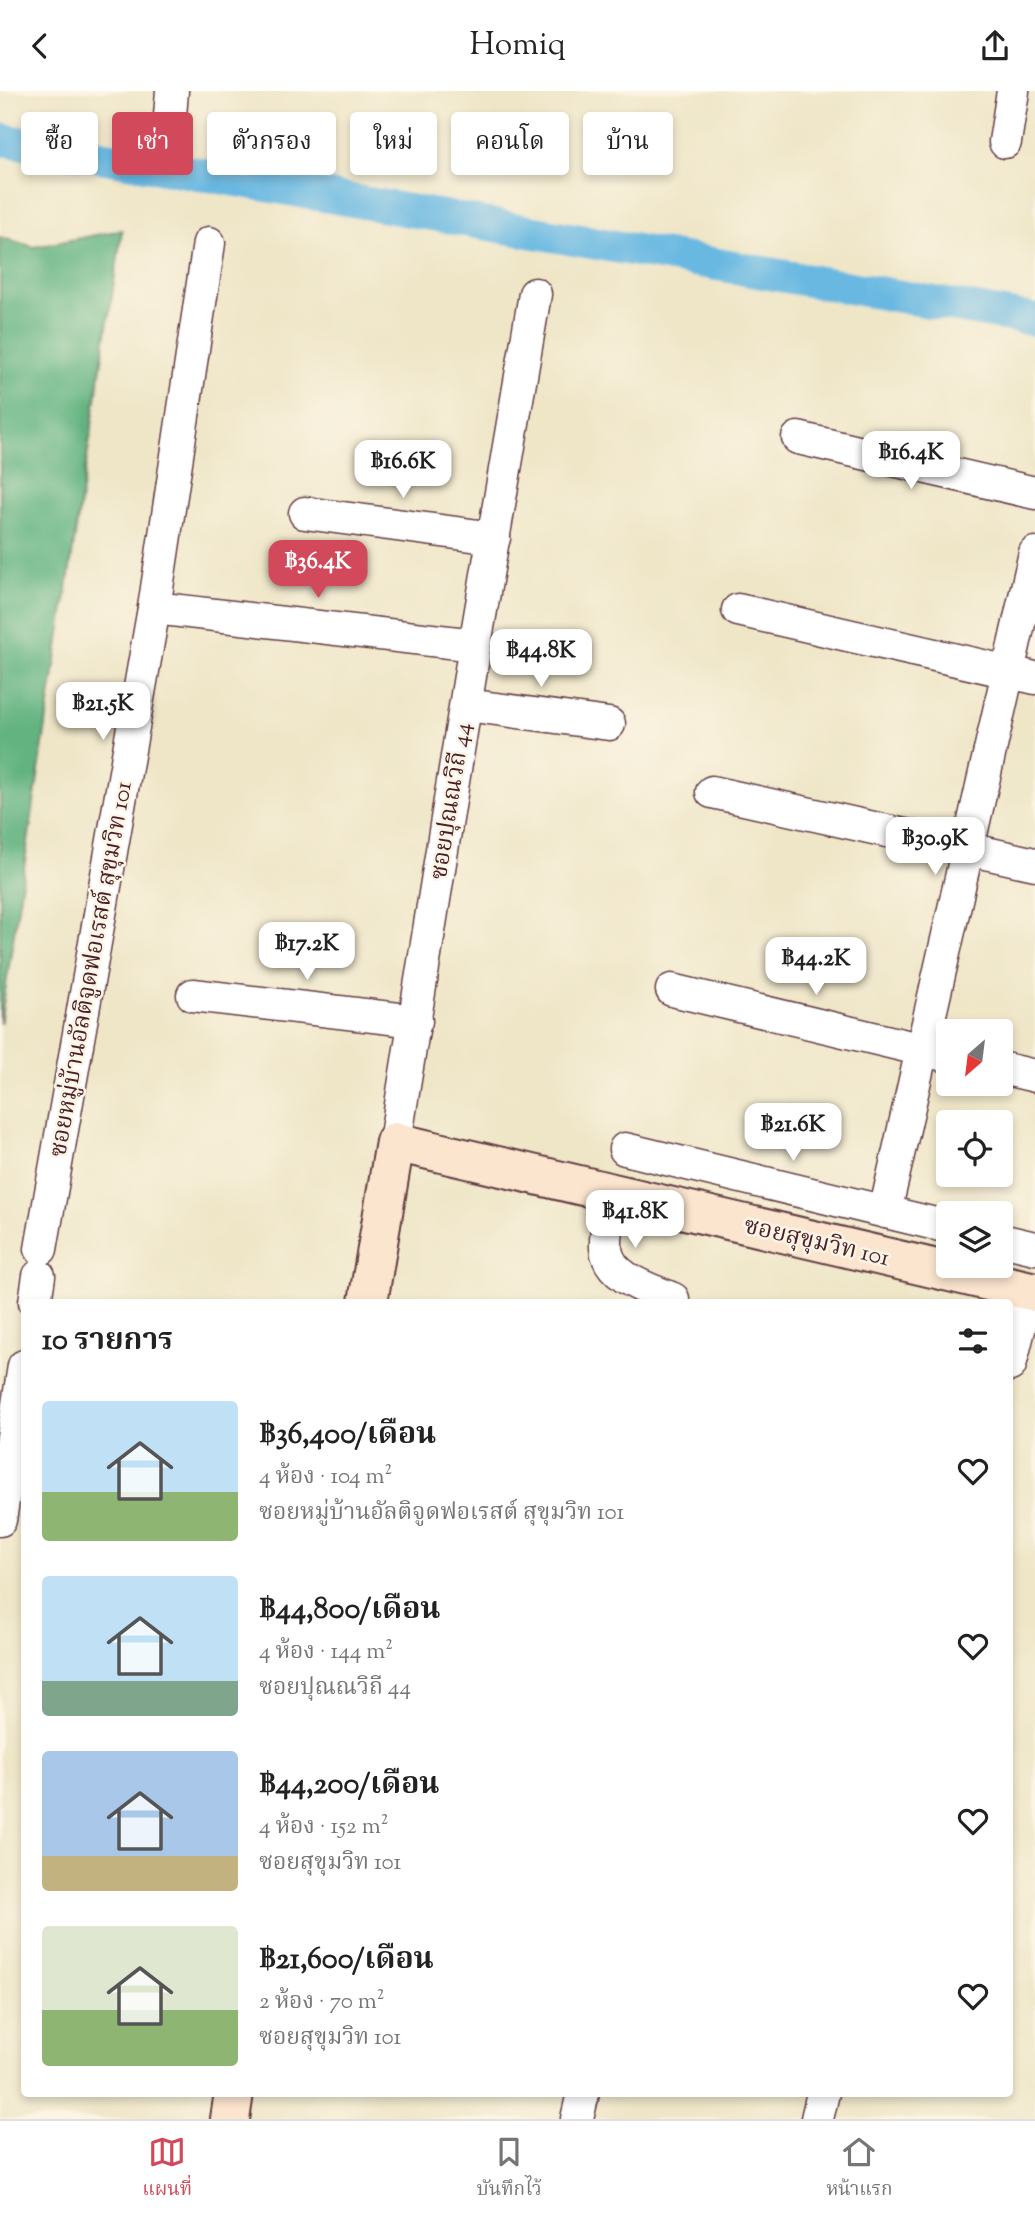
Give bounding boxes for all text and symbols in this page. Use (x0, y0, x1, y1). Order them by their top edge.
text: Homiq (469, 23, 566, 69)
icon: back (21, 27, 59, 65)
icon: share (976, 27, 1014, 65)
chip: ซื้อ (21, 112, 98, 175)
chip: เช่า (112, 112, 193, 175)
chip: ตัวกรอง (207, 112, 336, 175)
chip: ใหม่ (350, 112, 437, 175)
chip: คอนโด (451, 112, 569, 175)
chip: บ้าน (583, 112, 673, 175)
pin: ฿16.4K (854, 431, 968, 491)
text: ฿16.4K (878, 437, 944, 470)
pin: ฿16.6K (346, 441, 460, 500)
text: ฿16.6K (370, 446, 436, 479)
pin: ฿36.4K (261, 540, 375, 600)
text: ฿36.4K (285, 546, 351, 579)
pin: ฿44.8K (484, 629, 598, 689)
text: ฿44.8K (506, 635, 576, 668)
pin: ฿21.5K (46, 683, 160, 742)
text: ฿21.5K (72, 688, 134, 721)
street label: ซอยปุณณวิถี 44 (423, 720, 481, 882)
street label: ซอยหมู่บ้านอัลติจูดฟอเรสต์ สุขุมวิท 101 (41, 779, 142, 1160)
pin: ฿30.9K (878, 817, 992, 877)
text: ฿30.9K (902, 823, 968, 856)
pin: ฿17.2K (250, 923, 364, 982)
text: ฿17.2K (275, 928, 339, 961)
pin: ฿44.2K (759, 937, 873, 997)
text: ฿44.2K (781, 943, 851, 976)
north arrow (936, 1019, 1013, 1095)
map controls (936, 1019, 1013, 1278)
pin: ฿21.6K (736, 1103, 850, 1163)
text: ฿21.6K (761, 1109, 825, 1142)
button: locate (936, 1110, 1013, 1187)
pin: ฿41.8K (578, 1191, 692, 1250)
text: ฿41.8K (602, 1196, 668, 1229)
button: layers (936, 1201, 1013, 1278)
street label: ซอยสุขุมวิท 101 (740, 1210, 893, 1276)
text: 10 รายการ (42, 1320, 173, 1363)
icon: filters (954, 1322, 992, 1360)
text: ฿36,400/เดือน (259, 1414, 436, 1457)
icon: home (98, 1429, 182, 1513)
icon: heart (954, 1452, 992, 1490)
text: 4 ห้อง · 104 m² (259, 1461, 392, 1494)
text: ซอยหมู่บ้านอัลติจูดฟอเรสต์ สุขุมวิท 101 (259, 1497, 624, 1530)
text: ฿44,800/เดือน (259, 1589, 440, 1632)
icon: home (98, 1604, 182, 1688)
icon: heart (954, 1627, 992, 1665)
text: 4 ห้อง · 144 m² (259, 1636, 393, 1669)
text: ซอยปุณณวิถี 44 (259, 1672, 411, 1705)
text: ฿44,200/เดือน (259, 1764, 439, 1807)
icon: home (98, 1779, 182, 1863)
icon: heart (954, 1802, 992, 1840)
text: 4 ห้อง · 152 m² (259, 1811, 389, 1844)
text: ซอยสุขุมวิท 101 (259, 1847, 401, 1880)
text: ฿21,600/เดือน (259, 1939, 434, 1982)
icon: home (98, 1954, 182, 2038)
icon: heart (954, 1977, 992, 2015)
text: 2 ห้อง · 70 m² (259, 1986, 385, 2019)
text: ซอยสุขุมวิท 101 (259, 2022, 401, 2055)
tab: แผนที่ (142, 2133, 192, 2205)
tab: บันทึกไว้ (477, 2133, 542, 2205)
tab: หน้าแรก (826, 2133, 893, 2205)

